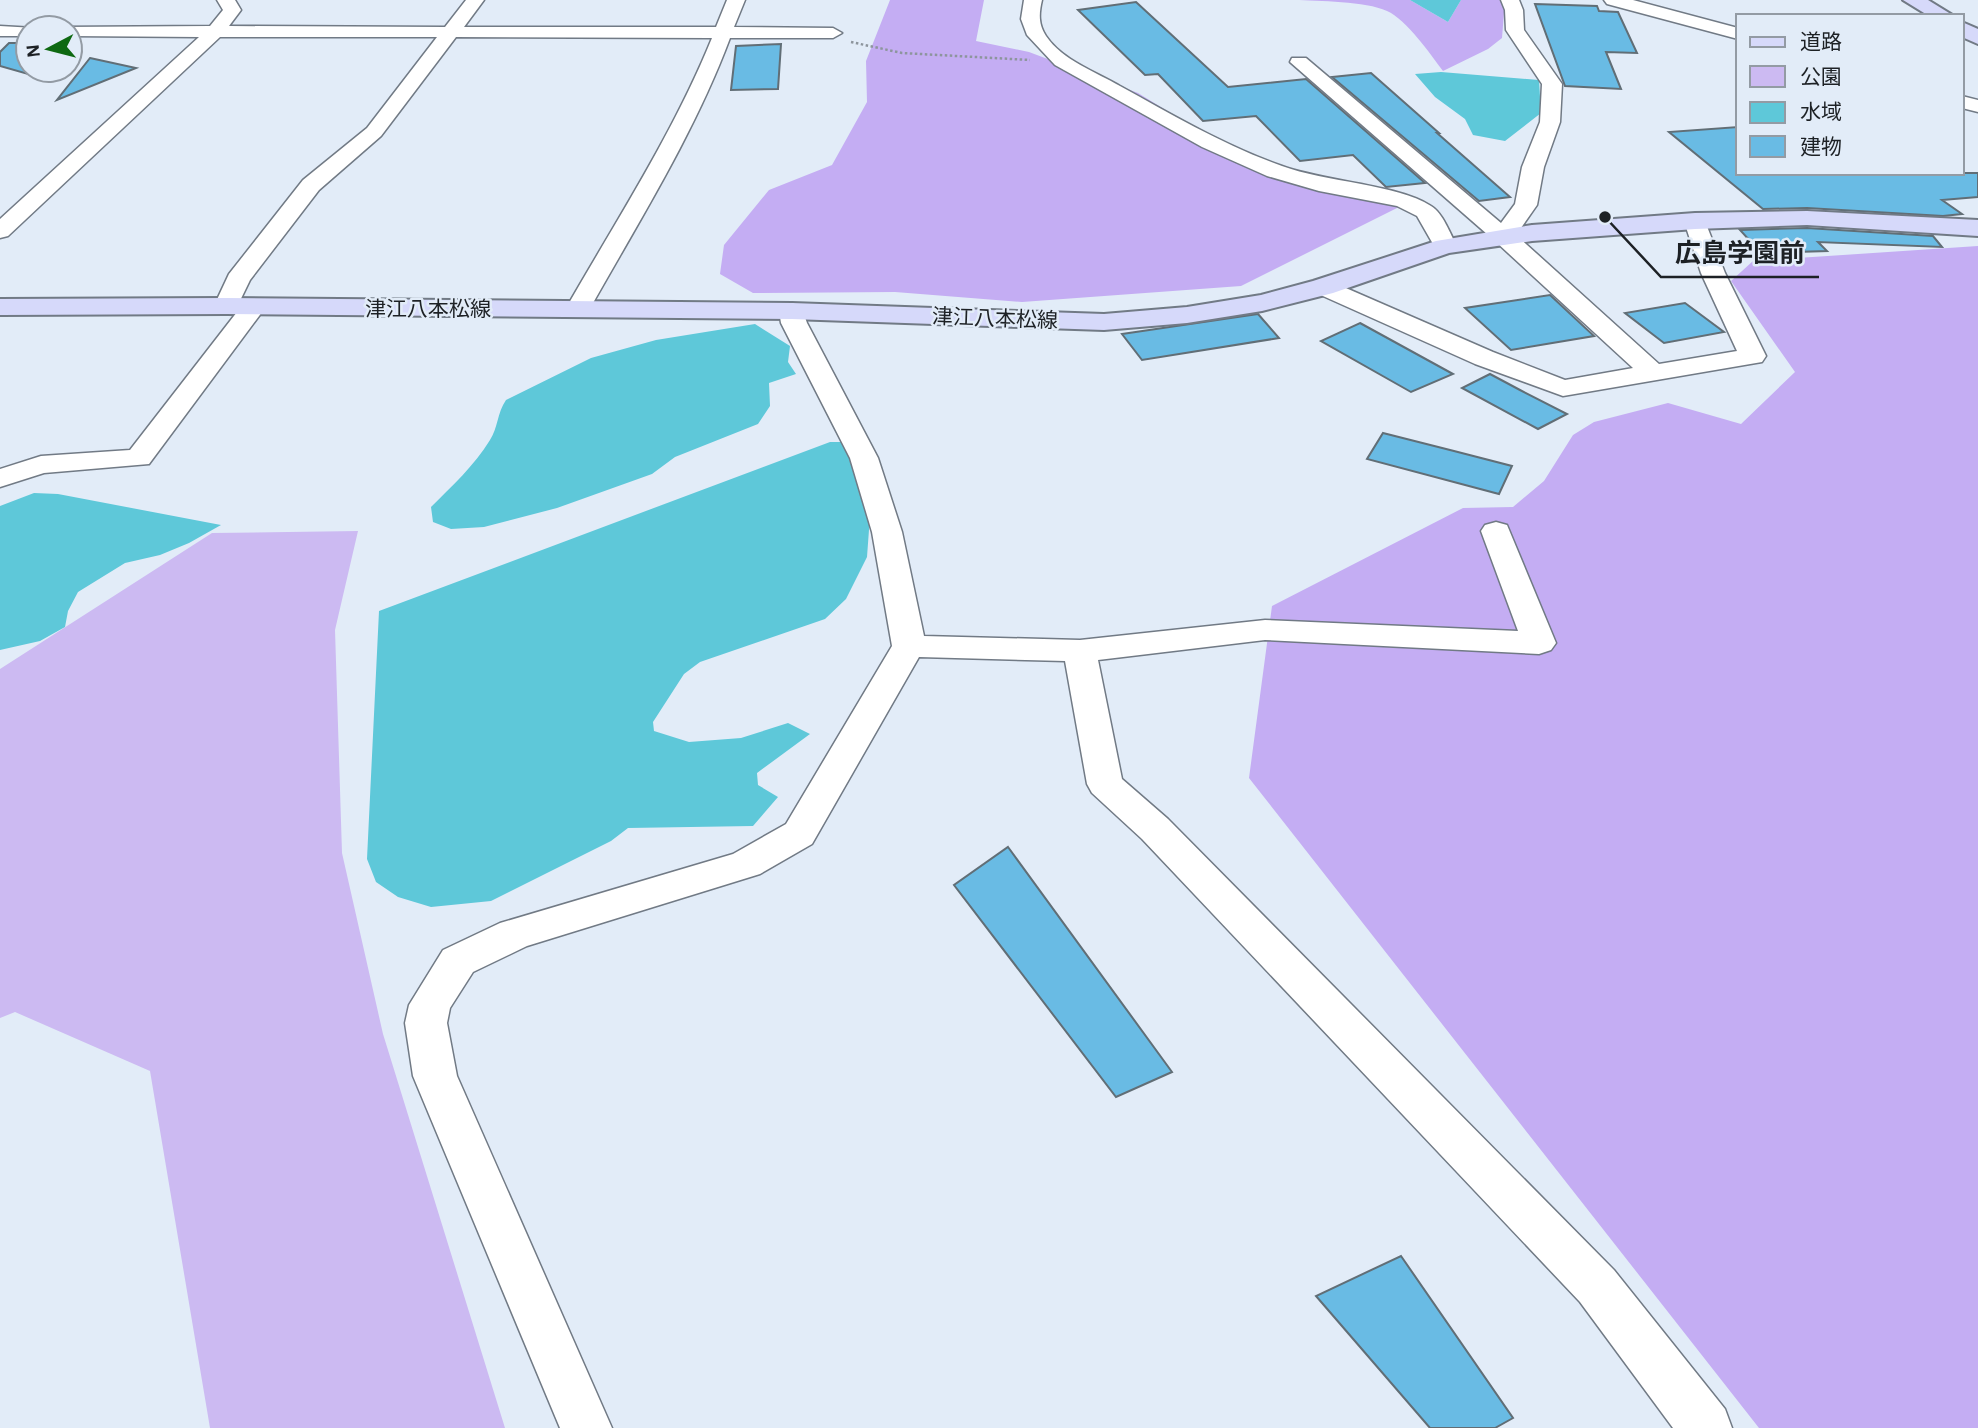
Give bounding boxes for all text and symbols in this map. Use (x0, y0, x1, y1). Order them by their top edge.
north arrow (14, 14, 84, 84)
legend (1736, 14, 1964, 175)
text: 道路 (1800, 31, 1842, 53)
text: N (23, 43, 44, 59)
text: 公園 (1800, 67, 1842, 88)
text: 水域 (1800, 101, 1842, 123)
text: 建物 (1800, 136, 1842, 158)
callout: 広島学園前 (1661, 230, 1819, 277)
text: 広島学園前 (1675, 239, 1805, 267)
street label: 津江八本松線 (365, 298, 491, 320)
street label: 津江八本松線 (932, 305, 1058, 332)

